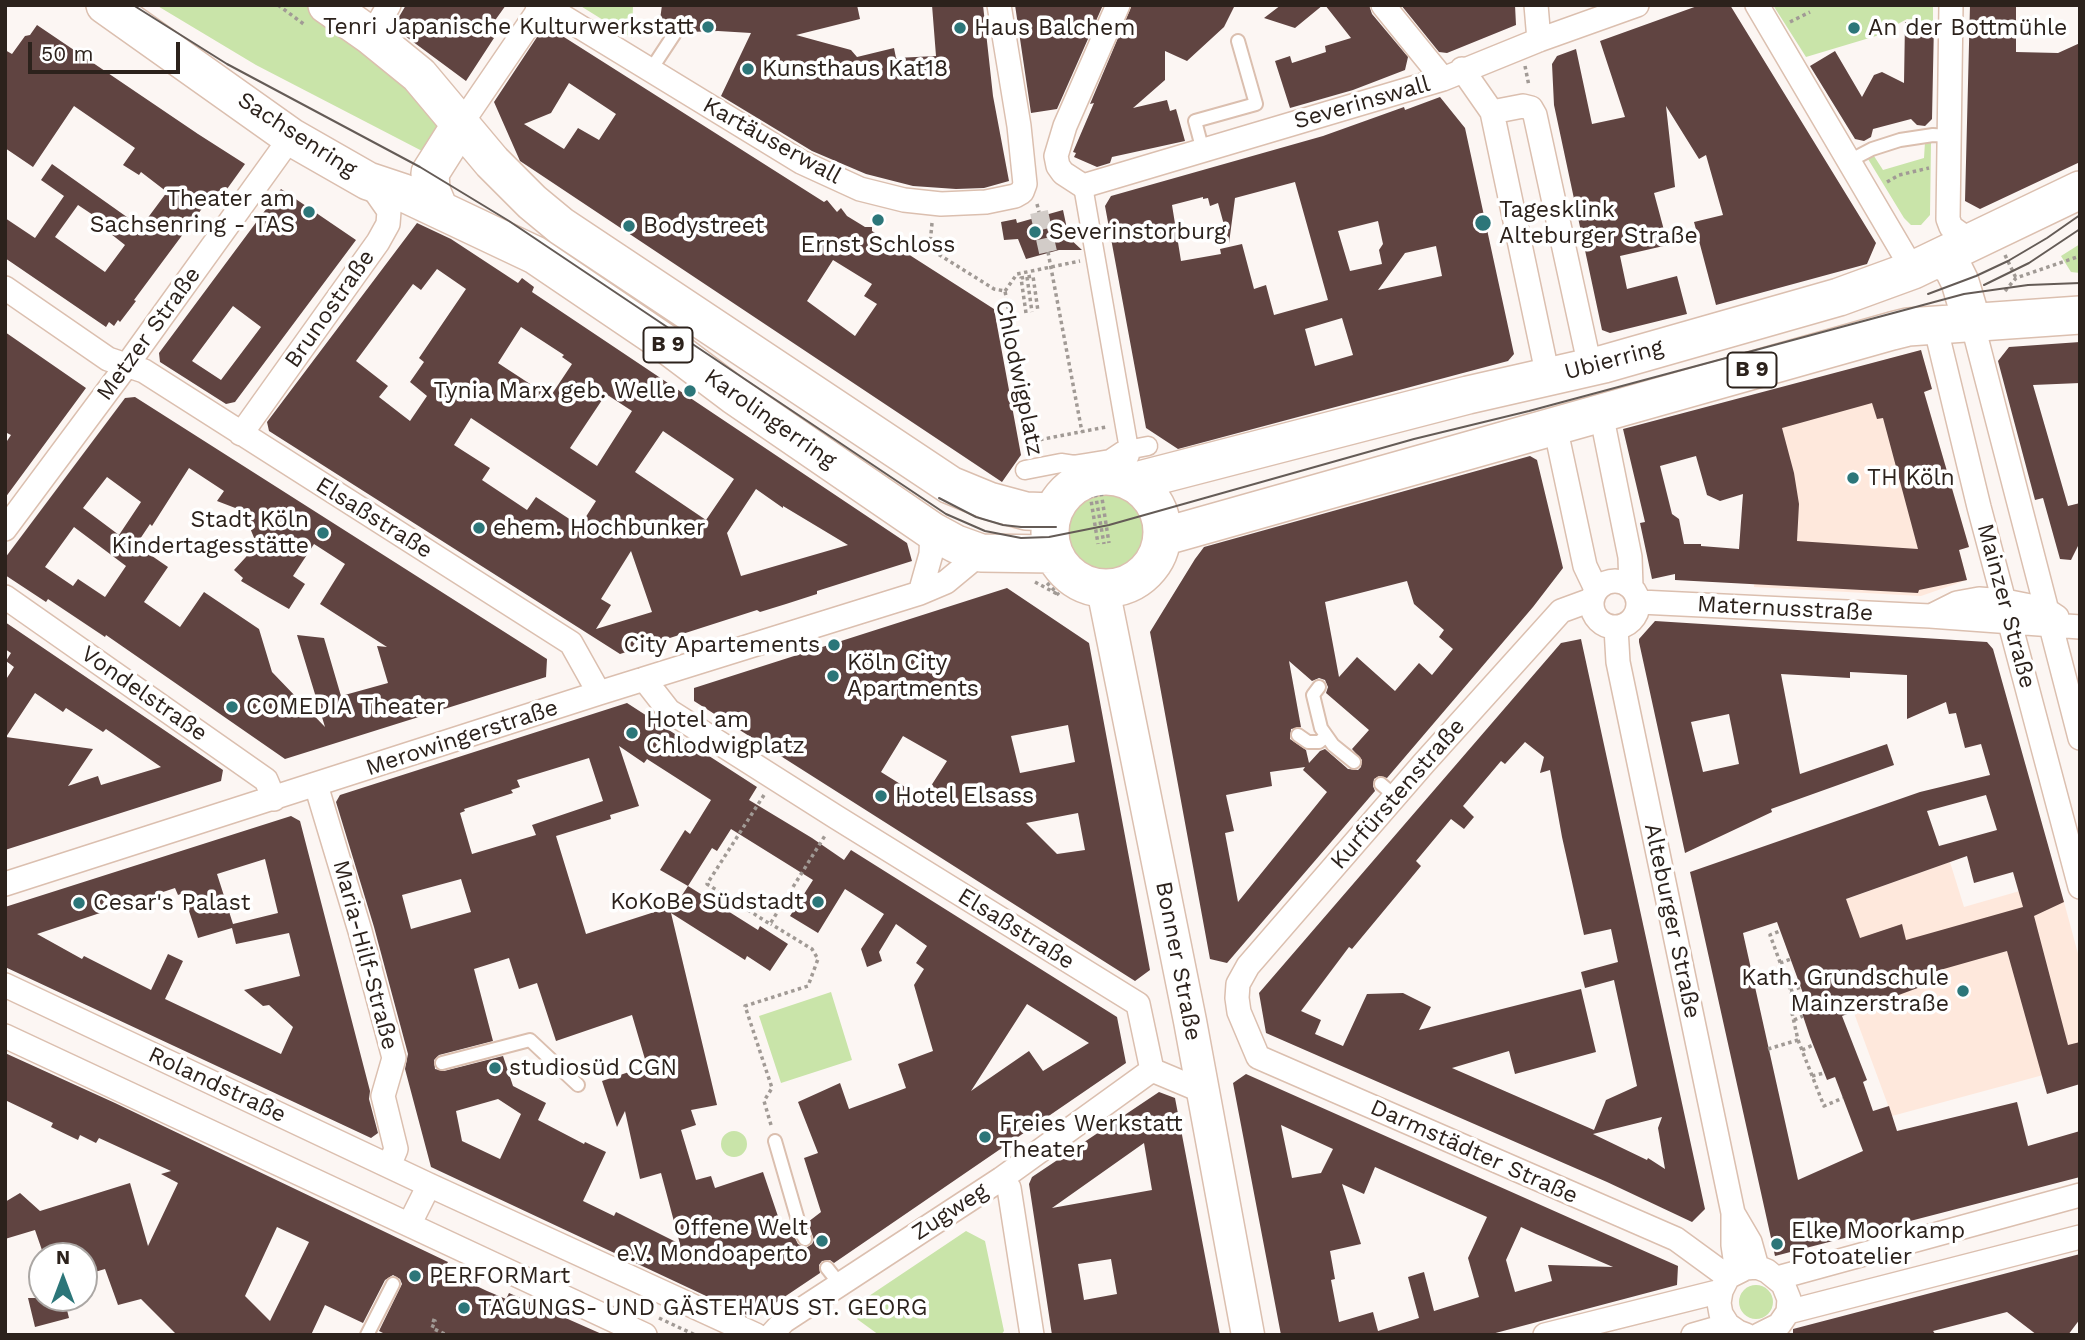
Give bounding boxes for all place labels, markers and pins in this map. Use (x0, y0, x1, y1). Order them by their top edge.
place label: Tenri Japanische Kulturwerkstatt (323, 13, 694, 41)
place label: Haus Balchem (974, 14, 1135, 42)
place label: An der Bottmühle (1868, 14, 2067, 42)
marker: Tenri Japanische Kulturwerkstatt (700, 19, 716, 35)
marker: Haus Balchem (952, 20, 968, 36)
marker: An der Bottmühle (1846, 20, 1862, 36)
place label: Kunsthaus Kat18 (762, 55, 948, 83)
marker: Kunsthaus Kat18 (740, 61, 756, 77)
place label: Theater am Sachsenring - TAS (90, 185, 295, 239)
place label: Tagesklink Alteburger Straße (1499, 196, 1698, 250)
marker: Theater am Sachsenring - TAS (301, 204, 317, 220)
place label: Bodystreet (643, 212, 764, 240)
marker: Ernst Schloss (870, 212, 886, 228)
marker: Tagesklink Alteburger Straße (1473, 213, 1493, 233)
marker: Bodystreet (621, 218, 637, 234)
place label: Severinstorburg (1049, 218, 1226, 246)
marker: Severinstorburg (1027, 224, 1043, 240)
place label: Ernst Schloss (801, 231, 955, 259)
place label: Tynia Marx geb. Welle (434, 377, 676, 405)
marker: Tynia Marx geb. Welle (682, 383, 698, 399)
place label: TH Köln (1867, 464, 1955, 492)
marker: TH Köln (1845, 470, 1861, 486)
place label: Stadt Köln Kindertagesstätte (111, 506, 309, 560)
place label: ehem. Hochbunker (493, 514, 705, 542)
marker: ehem. Hochbunker (471, 520, 487, 536)
marker: Stadt Köln Kindertagesstätte (315, 525, 331, 541)
place label: City Apartements (624, 631, 820, 659)
marker: City Apartements (826, 637, 842, 653)
place label: Köln City Apartments (847, 649, 979, 703)
marker: Köln City Apartments (825, 668, 841, 684)
place label: COMEDIA Theater (246, 693, 446, 721)
marker: COMEDIA Theater (224, 699, 240, 715)
place label: Hotel am Chlodwigplatz (646, 706, 805, 760)
marker: Hotel am Chlodwigplatz (624, 725, 640, 741)
place label: Hotel Elsass (895, 782, 1034, 810)
marker: Hotel Elsass (873, 788, 889, 804)
place label: KoKoBe Südstadt (610, 888, 804, 916)
place label: Cesar's Palast (93, 889, 250, 917)
marker: KoKoBe Südstadt (810, 894, 826, 910)
marker: Cesar's Palast (71, 895, 87, 911)
place label: Kath. Grundschule Mainzerstraße (1741, 964, 1949, 1018)
marker: Kath. Grundschule Mainzerstraße (1955, 983, 1971, 999)
place label: studiosüd CGN (509, 1054, 677, 1082)
marker: studiosüd CGN (487, 1060, 503, 1076)
place label: Freies Werkstatt Theater (999, 1110, 1183, 1164)
marker: Freies Werkstatt Theater (977, 1129, 993, 1145)
place label: Offene Welt e.V. Mondoaperto (617, 1214, 808, 1268)
place label: Elke Moorkamp Fotoatelier (1791, 1217, 1965, 1271)
marker: Offene Welt e.V. Mondoaperto (814, 1233, 830, 1249)
marker: Elke Moorkamp Fotoatelier (1769, 1236, 1785, 1252)
place label: PERFORMart (429, 1262, 570, 1290)
marker: PERFORMart (407, 1268, 423, 1284)
place label: TAGUNGS- UND GÄSTEHAUS ST. GEORG (478, 1294, 927, 1322)
marker: TAGUNGS- UND GÄSTEHAUS ST. GEORG (456, 1300, 472, 1316)

